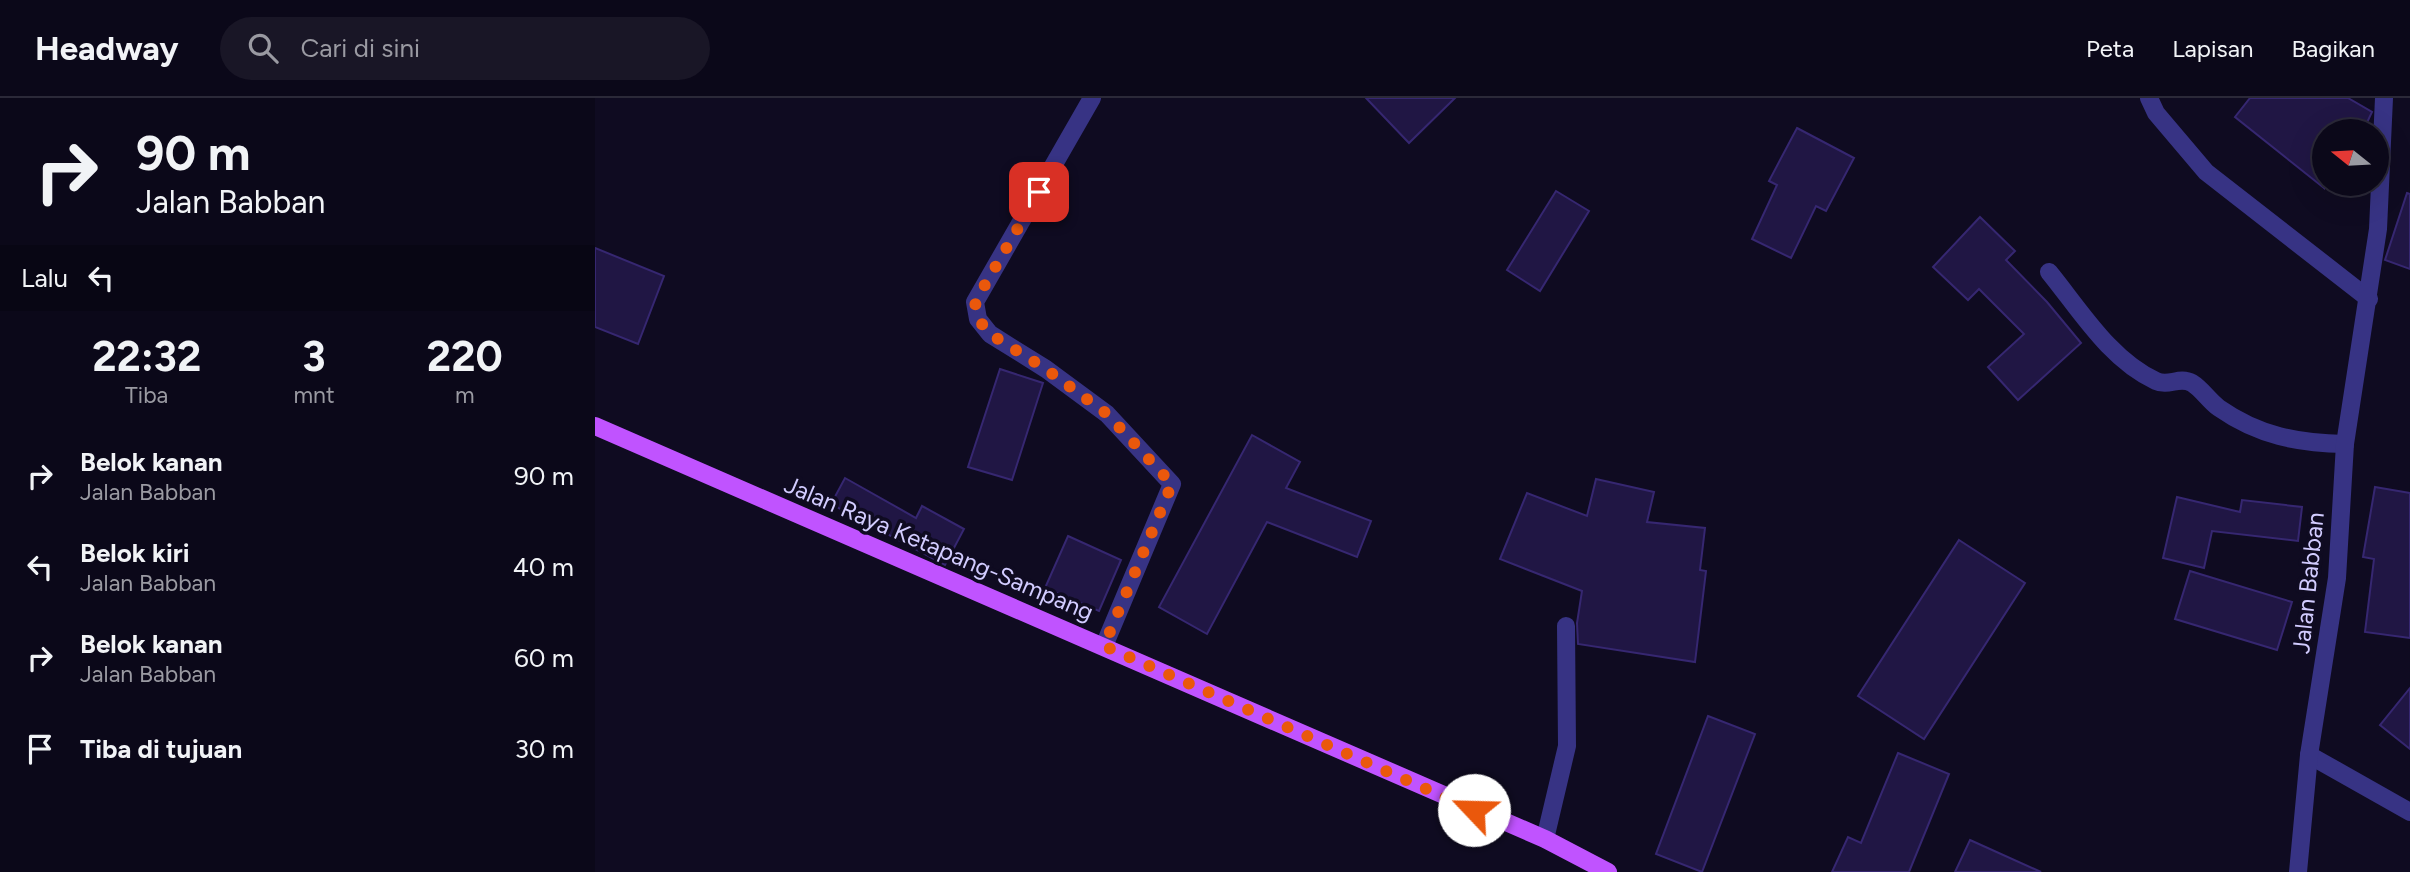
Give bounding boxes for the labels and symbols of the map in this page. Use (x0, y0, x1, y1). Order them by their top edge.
north arrow (2312, 119, 2389, 196)
pin (1009, 162, 1069, 222)
street label: Jalan Raya Ketapang-Sampang (780, 470, 1098, 626)
street label: Jalan Babban (2286, 511, 2330, 655)
position arrow (1437, 773, 1511, 847)

